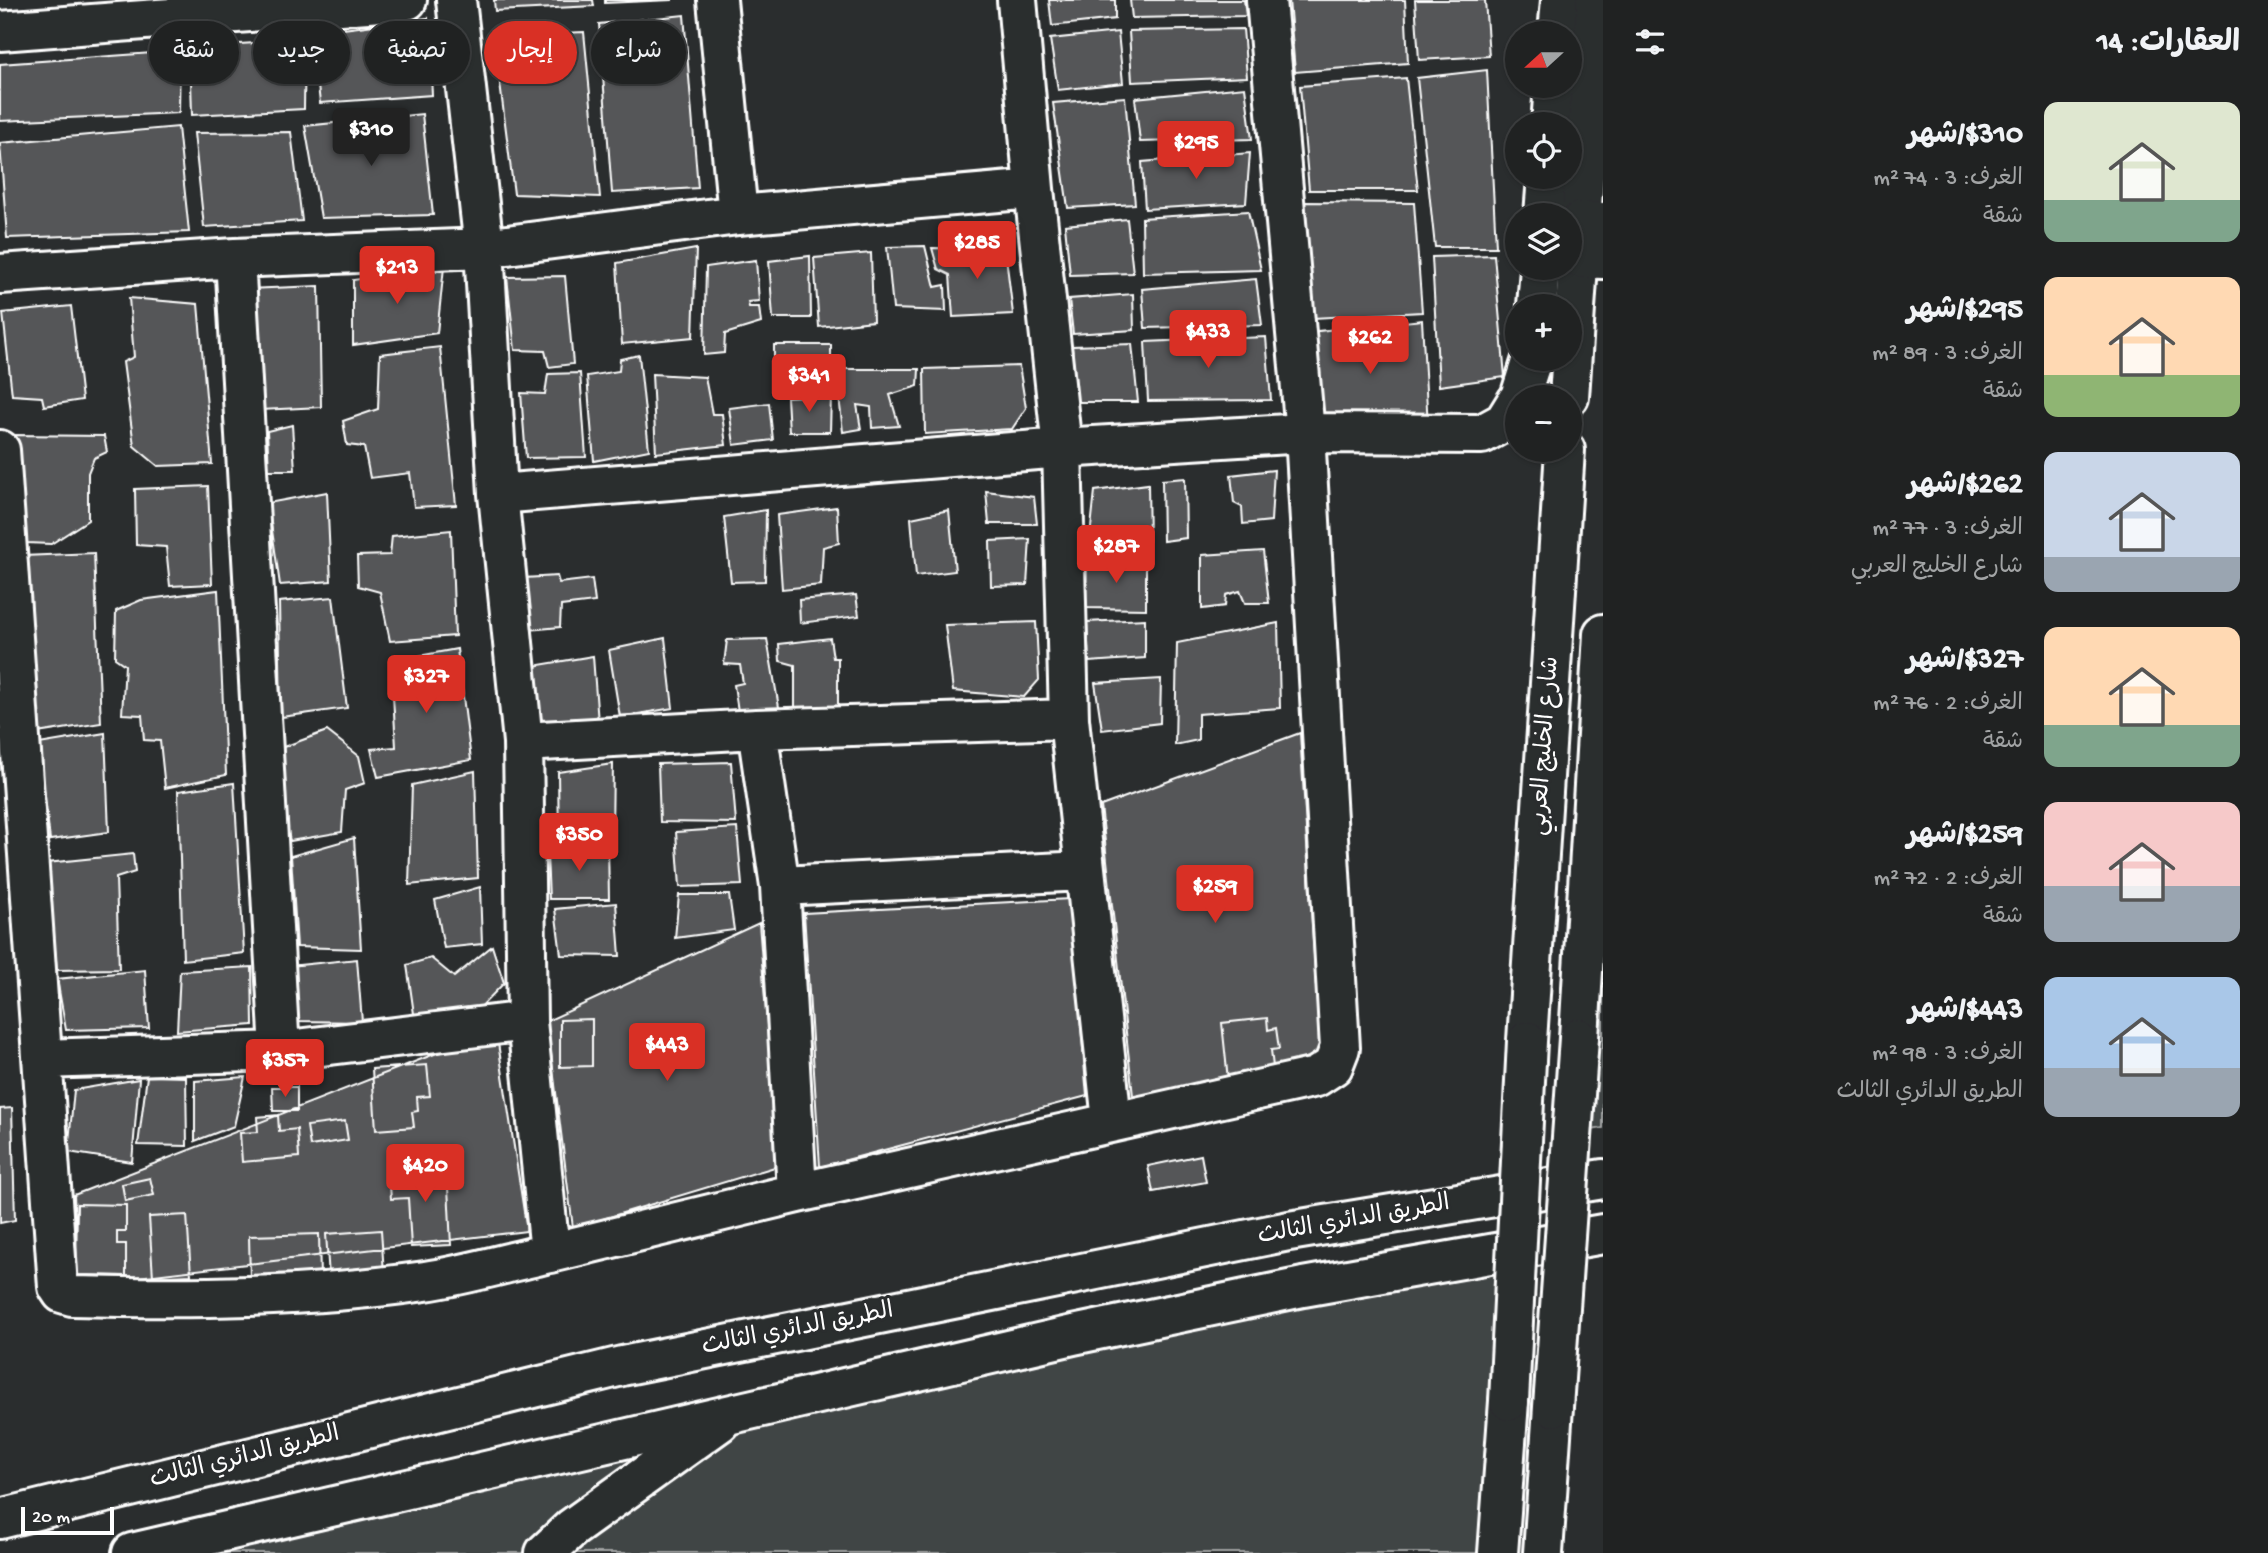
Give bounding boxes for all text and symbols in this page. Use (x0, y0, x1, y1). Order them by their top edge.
chip: شقة (149, 21, 239, 84)
chip: جديد (253, 21, 350, 84)
chip: تصفية (364, 21, 470, 84)
chip: إيجار (484, 21, 577, 84)
chip: شراء (591, 21, 686, 84)
north arrow (1505, 21, 1582, 98)
map controls (1505, 21, 1582, 462)
icon: filters (1631, 23, 1669, 61)
text: العقارات: 14 (2097, 27, 2240, 62)
pin: $310 (330, 108, 412, 168)
button: locate (1505, 112, 1582, 189)
text: $310 (349, 117, 393, 144)
text: $310/شهر (1908, 119, 2023, 154)
pin: $295 (1155, 122, 1237, 181)
text: $295 (1173, 130, 1219, 157)
icon: home (2100, 130, 2184, 214)
text: الغرف: 3 · 74 m² (1873, 166, 2023, 193)
button: layers (1505, 203, 1582, 280)
text: شقة (1983, 204, 2023, 231)
pin: $285 (936, 222, 1018, 281)
text: $285 (954, 230, 1000, 257)
pin: $213 (356, 246, 438, 306)
text: $213 (376, 255, 418, 282)
button: + (1505, 294, 1582, 371)
text: $295/شهر (1907, 294, 2023, 329)
icon: home (2100, 305, 2184, 389)
pin: $433 (1167, 310, 1249, 370)
pin: $262 (1329, 316, 1411, 376)
text: $433 (1185, 319, 1231, 346)
text: $262 (1348, 325, 1392, 352)
text: الغرف: 3 · 89 m² (1872, 341, 2023, 368)
pin: $341 (768, 354, 850, 414)
text: $341 (788, 363, 830, 390)
text: شقة (1983, 379, 2023, 406)
button: − (1505, 385, 1582, 462)
text: $262/شهر (1908, 469, 2023, 504)
icon: home (2100, 480, 2184, 564)
text: الغرف: 3 · 77 m² (1872, 516, 2023, 543)
pin: $287 (1075, 526, 1157, 585)
text: $287 (1093, 534, 1139, 561)
text: شارع الخليج العربي (1851, 554, 2023, 581)
text: $327/شهر (1907, 644, 2023, 679)
street label: شارع الخليج العربي (1525, 655, 1570, 837)
icon: home (2100, 655, 2184, 739)
pin: $327 (385, 656, 467, 715)
text: $327 (403, 664, 449, 691)
text: الغرف: 2 · 76 m² (1873, 691, 2023, 718)
text: شقة (1983, 729, 2023, 756)
pin: $350 (538, 814, 620, 873)
text: $259/شهر (1907, 819, 2023, 854)
text: $350 (555, 822, 603, 849)
icon: home (2100, 830, 2184, 914)
pin: $259 (1174, 866, 1256, 925)
text: الغرف: 2 · 72 m² (1874, 866, 2023, 893)
text: $259 (1192, 874, 1238, 901)
text: شقة (1983, 904, 2023, 931)
text: $443/شهر (1908, 994, 2023, 1029)
icon: home (2100, 1005, 2184, 1089)
pin: $443 (626, 1024, 708, 1083)
text: $443 (645, 1032, 689, 1059)
pin: $357 (244, 1040, 326, 1099)
text: الغرف: 3 · 98 m² (1872, 1041, 2023, 1068)
text: $357 (262, 1048, 308, 1075)
text: الطريق الدائري الثالث (1836, 1079, 2023, 1106)
pin: $420 (384, 1144, 466, 1204)
text: $420 (402, 1153, 448, 1180)
street label: الطريق الدائري الثالث (1256, 1190, 1452, 1252)
street label: الطريق الدائري الثالث (700, 1297, 896, 1363)
street label: الطريق الدائري الثالث (147, 1420, 343, 1496)
scale bar (21, 1504, 114, 1536)
text: 20 m (32, 1507, 70, 1530)

